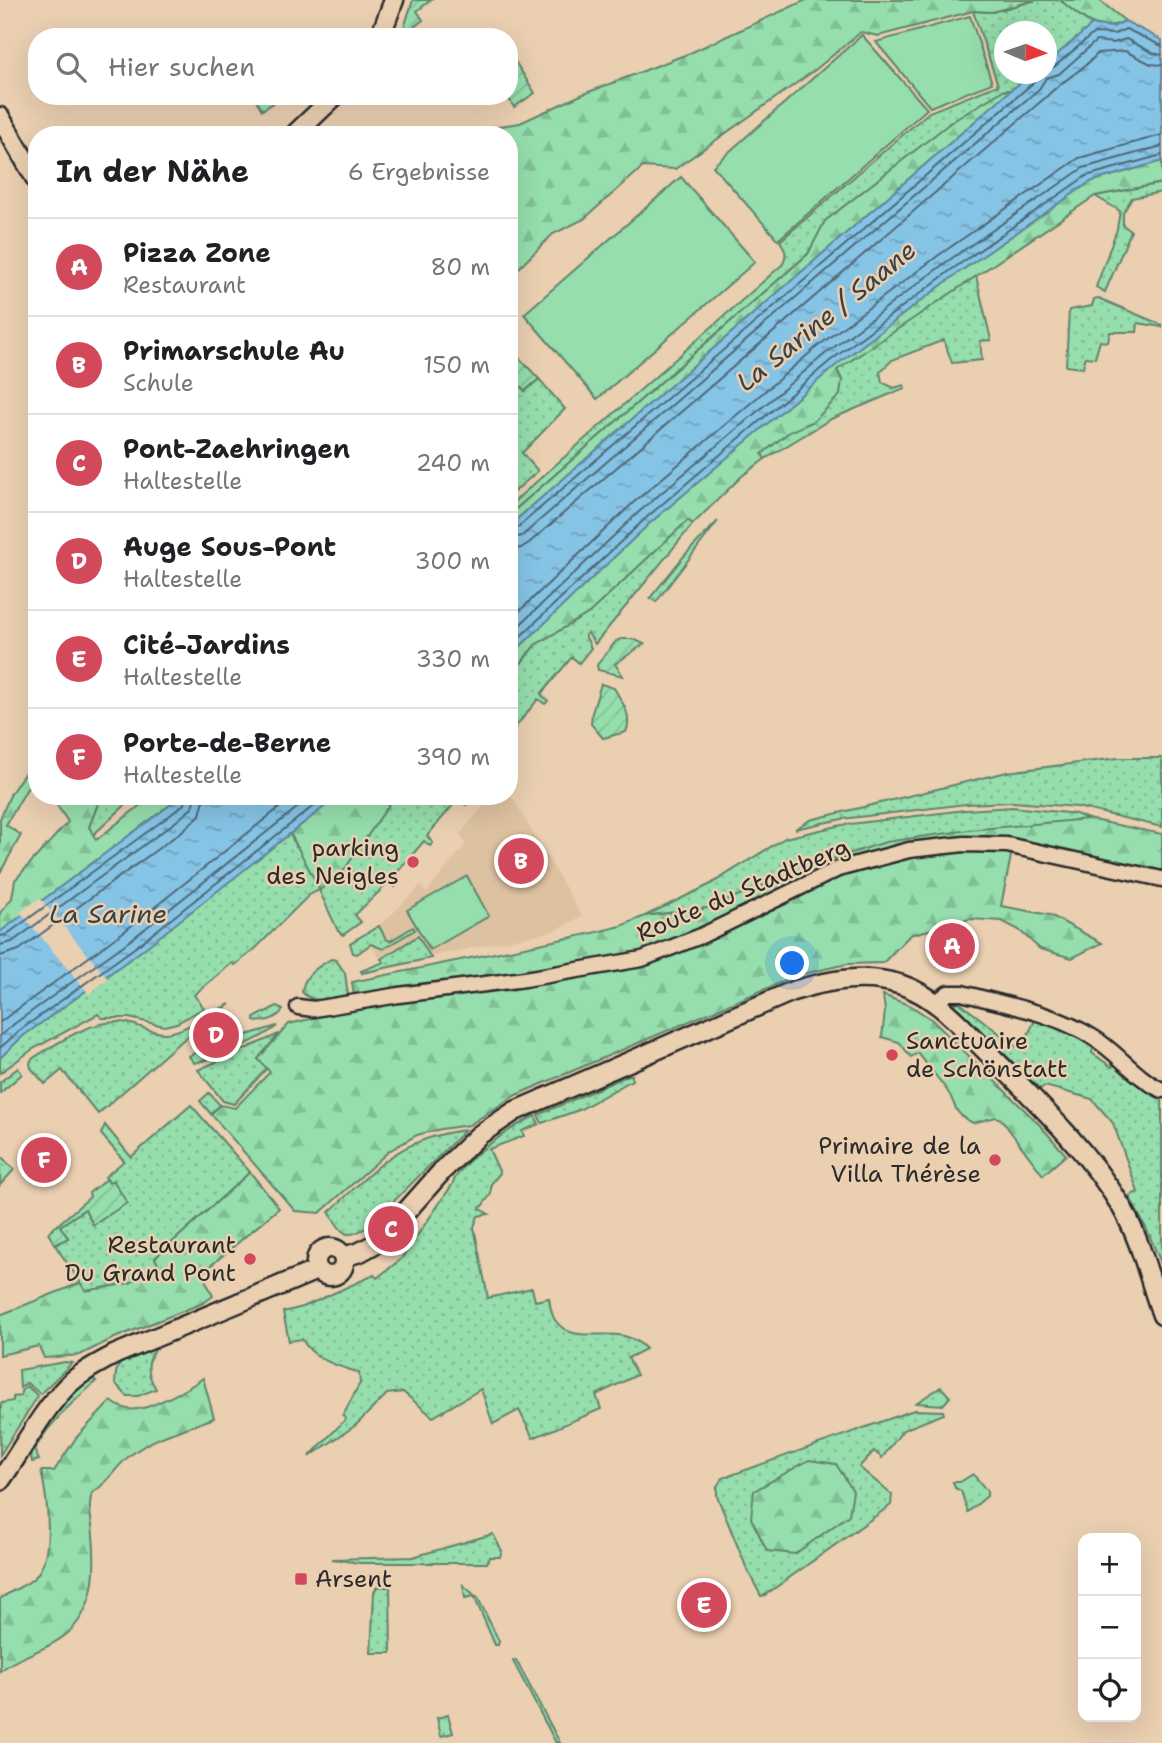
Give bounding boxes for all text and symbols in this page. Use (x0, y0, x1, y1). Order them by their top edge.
north arrow (994, 21, 1057, 84)
search box (28, 28, 518, 105)
icon: search (52, 48, 90, 86)
text: Hier suchen (108, 49, 255, 84)
text: In der Nähe (56, 151, 249, 192)
text: 6 Ergebnisse (348, 157, 490, 187)
water label: La Sarine / Saane (728, 232, 923, 399)
text: Pizza Zone (123, 235, 271, 270)
text: A (70, 252, 88, 282)
text: 80 m (431, 252, 490, 282)
text: Restaurant (123, 270, 246, 300)
text: Primarschule Au (123, 333, 345, 368)
text: B (72, 350, 86, 380)
text: 150 m (423, 350, 490, 380)
text: Schule (123, 368, 194, 398)
text: Pont-Zaehringen (123, 431, 350, 466)
text: C (72, 448, 86, 478)
text: 240 m (416, 448, 490, 478)
text: Haltestelle (123, 466, 242, 496)
text: Auge Sous-Pont (123, 529, 336, 564)
text: D (71, 546, 87, 576)
text: 300 m (415, 546, 490, 576)
text: Haltestelle (123, 564, 242, 594)
text: Cité-Jardins (123, 627, 290, 662)
text: E (71, 644, 87, 674)
text: 330 m (416, 644, 490, 674)
text: Haltestelle (123, 662, 242, 692)
text: Porte-de-Berne (123, 725, 331, 760)
text: F (72, 742, 86, 772)
text: 390 m (416, 742, 490, 772)
text: Haltestelle (123, 760, 242, 790)
street label: Route du Stadtberg (632, 831, 854, 949)
place label: parking des Neigles (266, 832, 399, 892)
pin: B (498, 835, 544, 887)
marker: parking des Neigles (405, 854, 421, 870)
water label: La Sarine (49, 896, 167, 931)
pin: A (929, 920, 975, 972)
your location (775, 946, 809, 980)
pin: D (193, 1009, 239, 1061)
place label: Sanctuaire de Schönstatt (906, 1025, 1067, 1085)
marker: Sanctuaire de Schönstatt (884, 1047, 900, 1063)
place label: Primaire de la Villa Thérèse (818, 1130, 981, 1190)
pin: F (21, 1134, 67, 1186)
marker: Primaire de la Villa Thérèse (987, 1152, 1003, 1168)
pin: C (368, 1203, 414, 1255)
place label: Restaurant Du Grand Pont (65, 1229, 236, 1289)
marker: Restaurant Du Grand Pont (242, 1251, 258, 1267)
map controls (1078, 1533, 1141, 1722)
button: + (1078, 1533, 1141, 1596)
place label: Arsent (315, 1563, 392, 1595)
marker: Arsent (293, 1571, 309, 1587)
pin: E (681, 1579, 727, 1631)
button: − (1078, 1596, 1141, 1659)
button: locate (1078, 1659, 1141, 1722)

